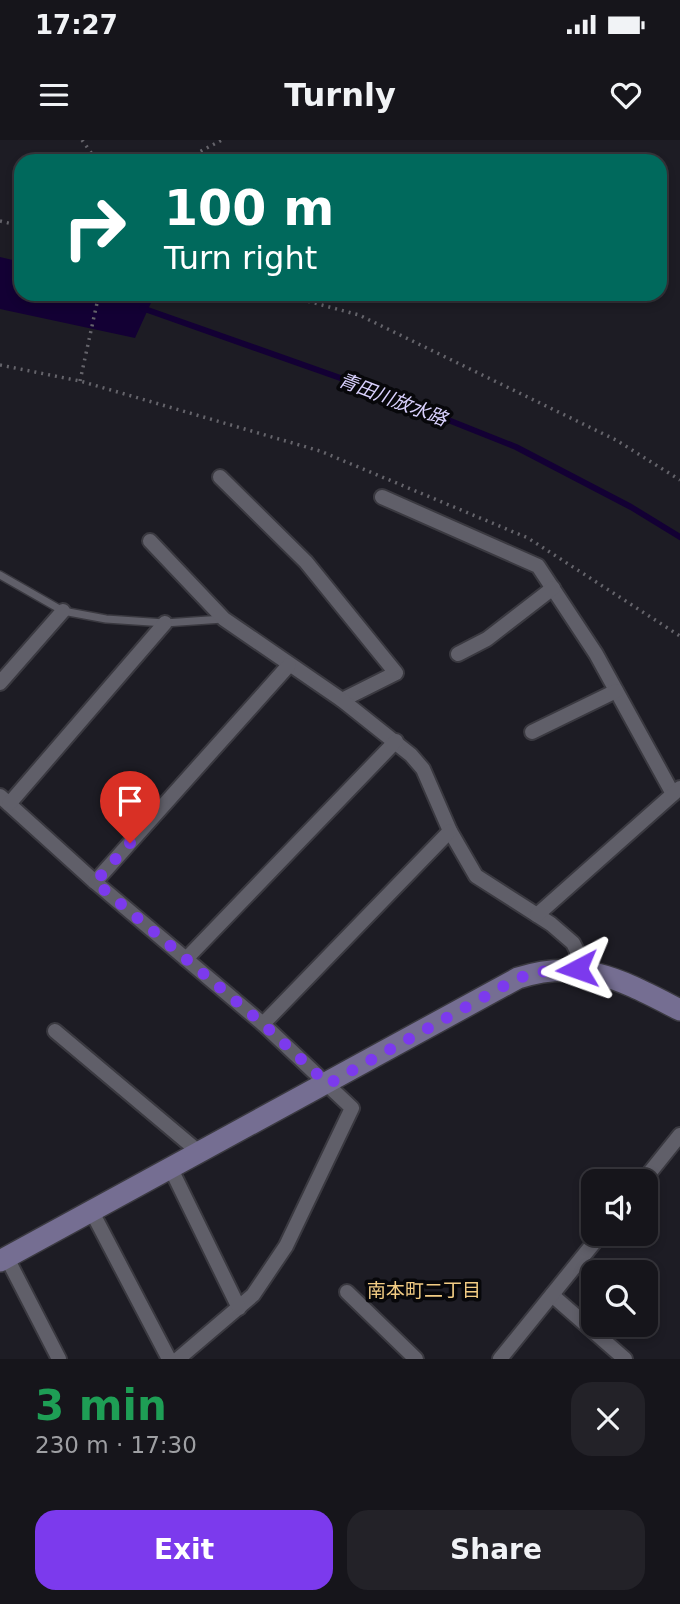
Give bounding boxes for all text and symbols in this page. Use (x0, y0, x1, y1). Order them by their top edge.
text: 17:27 (35, 10, 118, 40)
icon: menu (35, 76, 73, 114)
text: Turnly (284, 76, 396, 114)
icon: heart (607, 76, 645, 114)
text: 100 m (164, 180, 334, 237)
icon: right (49, 182, 140, 273)
text: Turn right (164, 239, 317, 277)
water label: 青田川放水路 (336, 368, 452, 430)
pin (100, 771, 160, 843)
icon: arrive (111, 782, 149, 820)
position arrow (540, 932, 614, 1006)
map controls (581, 1169, 658, 1337)
button: sound (581, 1169, 658, 1246)
button: search (581, 1260, 658, 1337)
district label: 南本町二丁目 (367, 1279, 481, 1301)
text: 3 min (35, 1381, 167, 1430)
button: close (571, 1382, 645, 1456)
text: 230 m · 17:30 (35, 1432, 197, 1458)
button: Exit (35, 1510, 333, 1590)
button: Share (347, 1510, 645, 1590)

